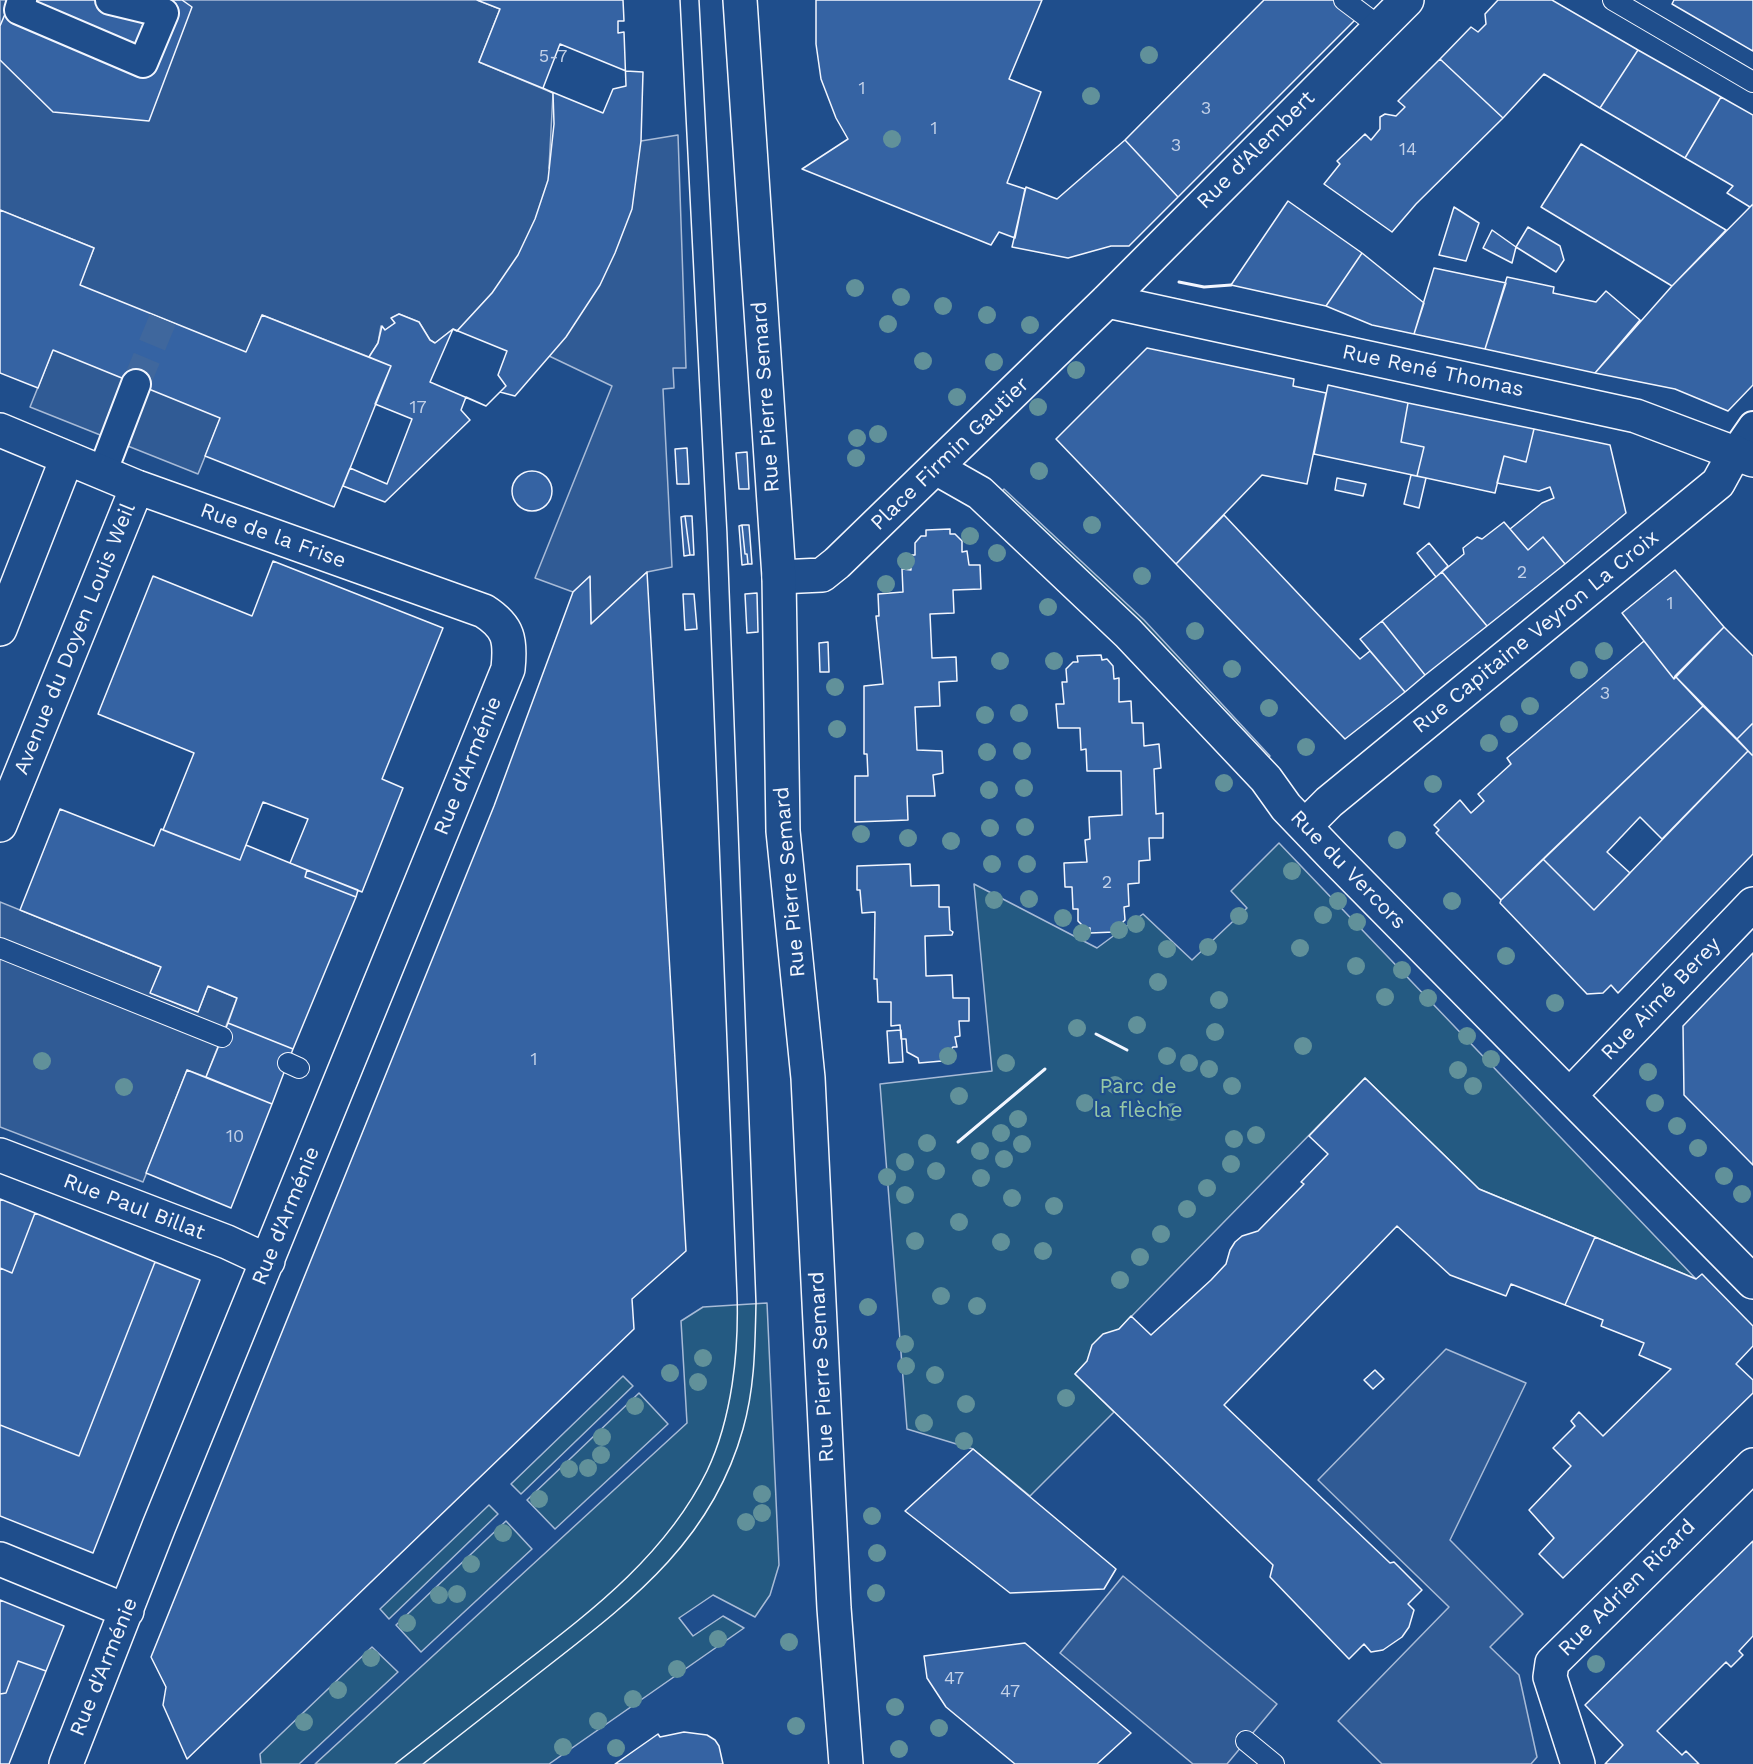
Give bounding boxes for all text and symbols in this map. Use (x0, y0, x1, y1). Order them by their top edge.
house number: 5-7 (539, 46, 567, 68)
house number: 1 (858, 78, 866, 100)
street label: Rue d'Alembert (1192, 86, 1320, 214)
house number: 3 (1201, 98, 1211, 120)
house number: 1 (930, 118, 938, 140)
house number: 3 (1171, 135, 1181, 157)
house number: 14 (1399, 139, 1417, 161)
street label: Rue Pierre Semard (747, 301, 785, 493)
street label: Rue René Thomas (1340, 339, 1526, 403)
street label: Place Firmin Gautier (866, 372, 1034, 536)
house number: 17 (409, 397, 427, 419)
street label: Rue de la Frise (197, 498, 349, 574)
street label: Avenue du Doyen Louis Weil (9, 500, 141, 778)
street label: Rue Capitaine Veyron La Croix (1408, 525, 1664, 739)
house number: 2 (1517, 562, 1527, 584)
house number: 1 (1666, 593, 1674, 615)
house number: 3 (1600, 683, 1610, 705)
street label: Rue d'Arménie (429, 693, 507, 839)
street label: Rue Pierre Semard (769, 786, 811, 978)
street label: Rue du Vercors (1285, 805, 1411, 935)
house number: 2 (1102, 872, 1112, 894)
street label: Rue Aimé Berey (1596, 932, 1726, 1066)
house number: 1 (530, 1049, 538, 1071)
park label: Parc de la flèche (1093, 1074, 1183, 1124)
house number: 10 (226, 1126, 244, 1148)
street label: Rue d'Arménie (247, 1143, 325, 1289)
street label: Rue Paul Billat (60, 1168, 208, 1246)
street label: Rue Pierre Semard (804, 1271, 840, 1463)
street label: Rue Adrien Ricard (1553, 1514, 1701, 1662)
street label: Rue d'Arménie (65, 1594, 143, 1740)
house number: 47 (944, 1668, 964, 1690)
house number: 47 (1000, 1681, 1020, 1703)

